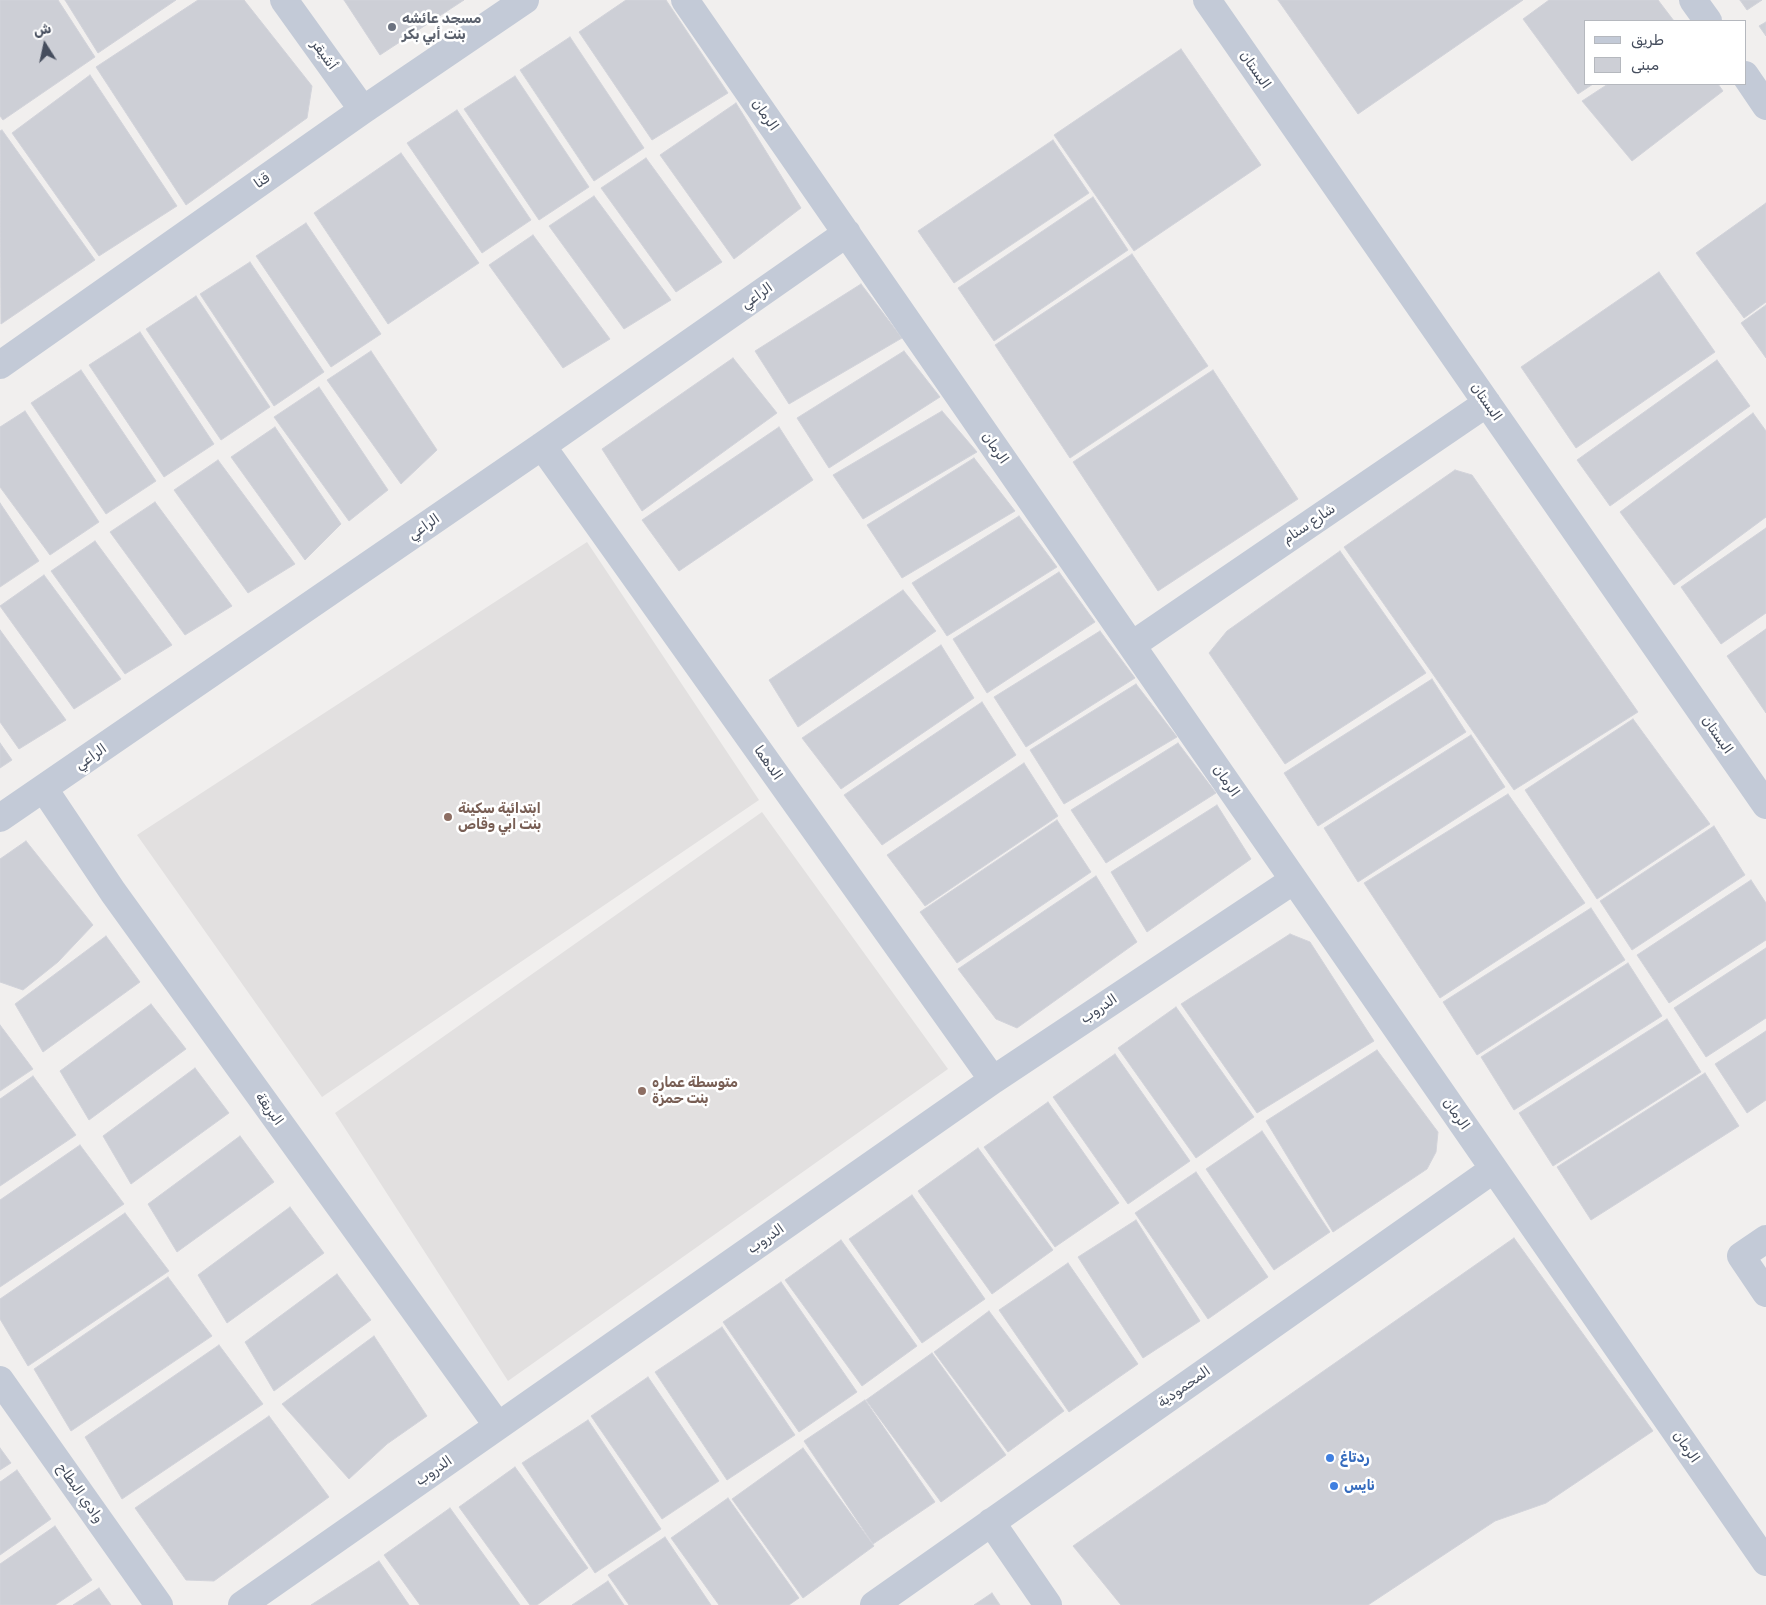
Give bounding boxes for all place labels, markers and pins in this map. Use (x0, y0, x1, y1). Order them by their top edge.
place label: مسجد عائشه بنت أبي بكر (402, 11, 481, 44)
marker: مسجد عائشه بنت أبي بكر (386, 21, 398, 33)
place label: ابتدائية سكينة بنت ابي وقاص (458, 801, 541, 834)
marker: ابتدائية سكينة بنت ابي وقاص (442, 811, 454, 823)
place label: متوسطة عماره بنت حمزة (652, 1075, 738, 1108)
marker: متوسطة عماره بنت حمزة (636, 1085, 648, 1097)
place label: ردتاغ (1340, 1450, 1370, 1466)
marker: ردتاغ (1324, 1452, 1336, 1464)
place label: نايس (1344, 1478, 1375, 1494)
marker: نايس (1328, 1480, 1340, 1492)

